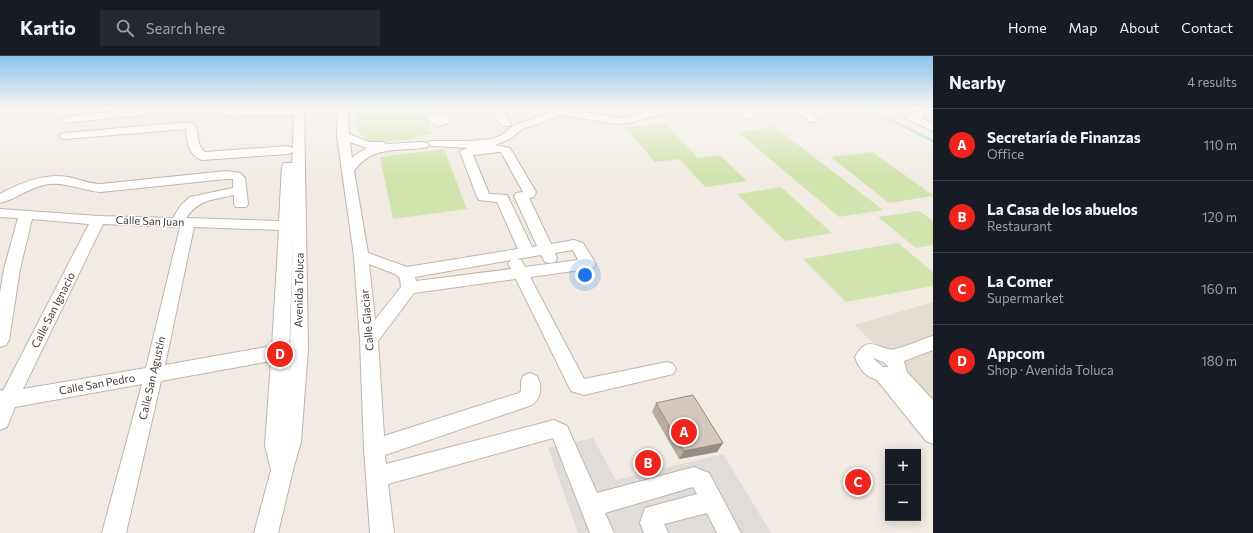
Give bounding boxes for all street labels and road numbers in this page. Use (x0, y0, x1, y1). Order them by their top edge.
street label: Calle San Juan (115, 213, 185, 229)
street label: Avenida Toluca (291, 253, 306, 327)
street label: Calle San Ignacio (28, 269, 77, 350)
street label: Calle Glaciar (357, 288, 376, 351)
street label: Calle San Agustín (136, 335, 167, 421)
street label: Calle San Pedro (58, 370, 136, 397)

